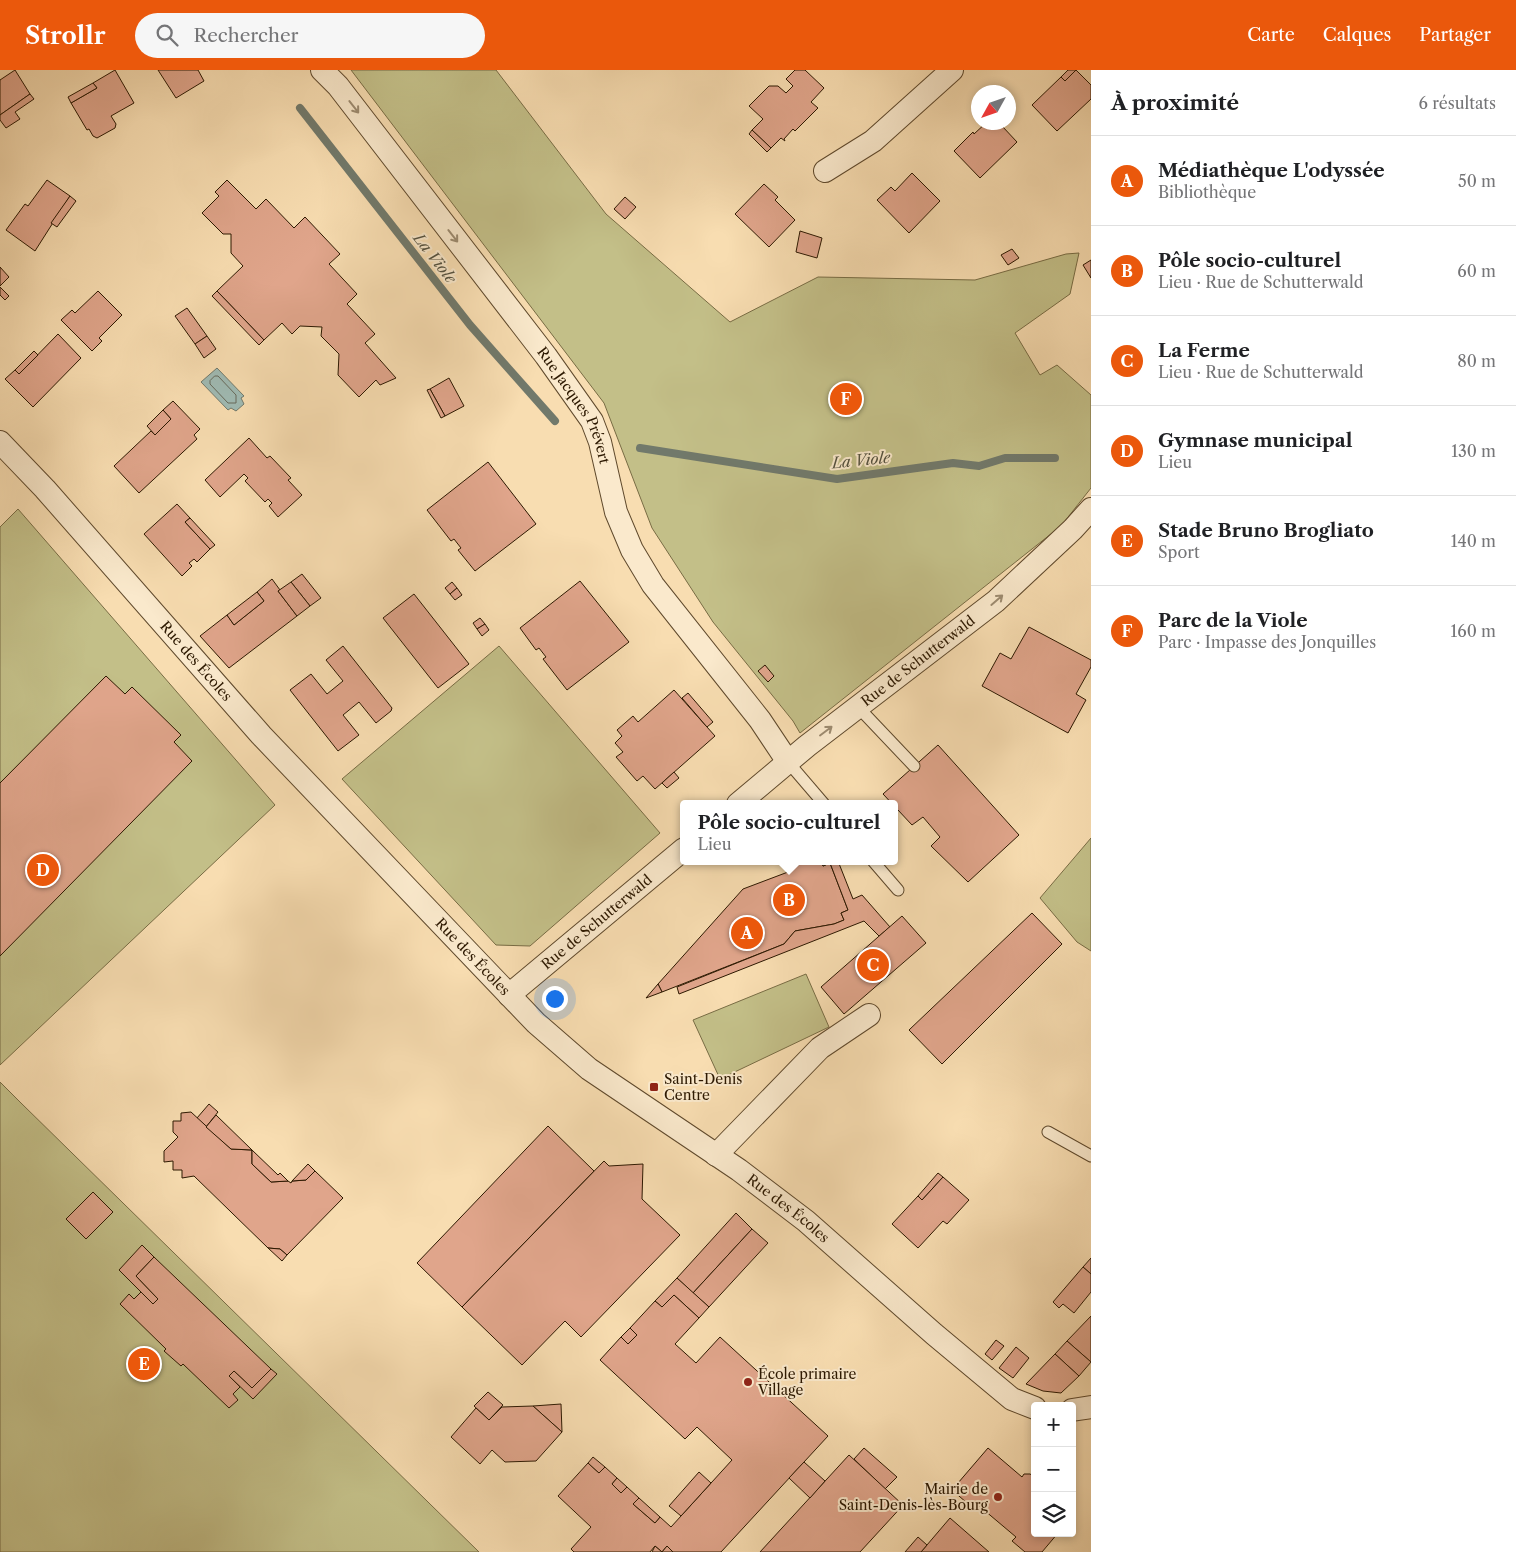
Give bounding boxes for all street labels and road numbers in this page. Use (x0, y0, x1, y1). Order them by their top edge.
street label: Rue Jacques Prévert (533, 343, 614, 466)
street label: Rue de Schutterwald (857, 611, 979, 710)
street label: Rue des Écoles (156, 617, 236, 705)
street label: Rue de Schutterwald (538, 870, 656, 973)
street label: Rue des Écoles (432, 914, 514, 999)
street label: Rue des Écoles (743, 1170, 833, 1246)

